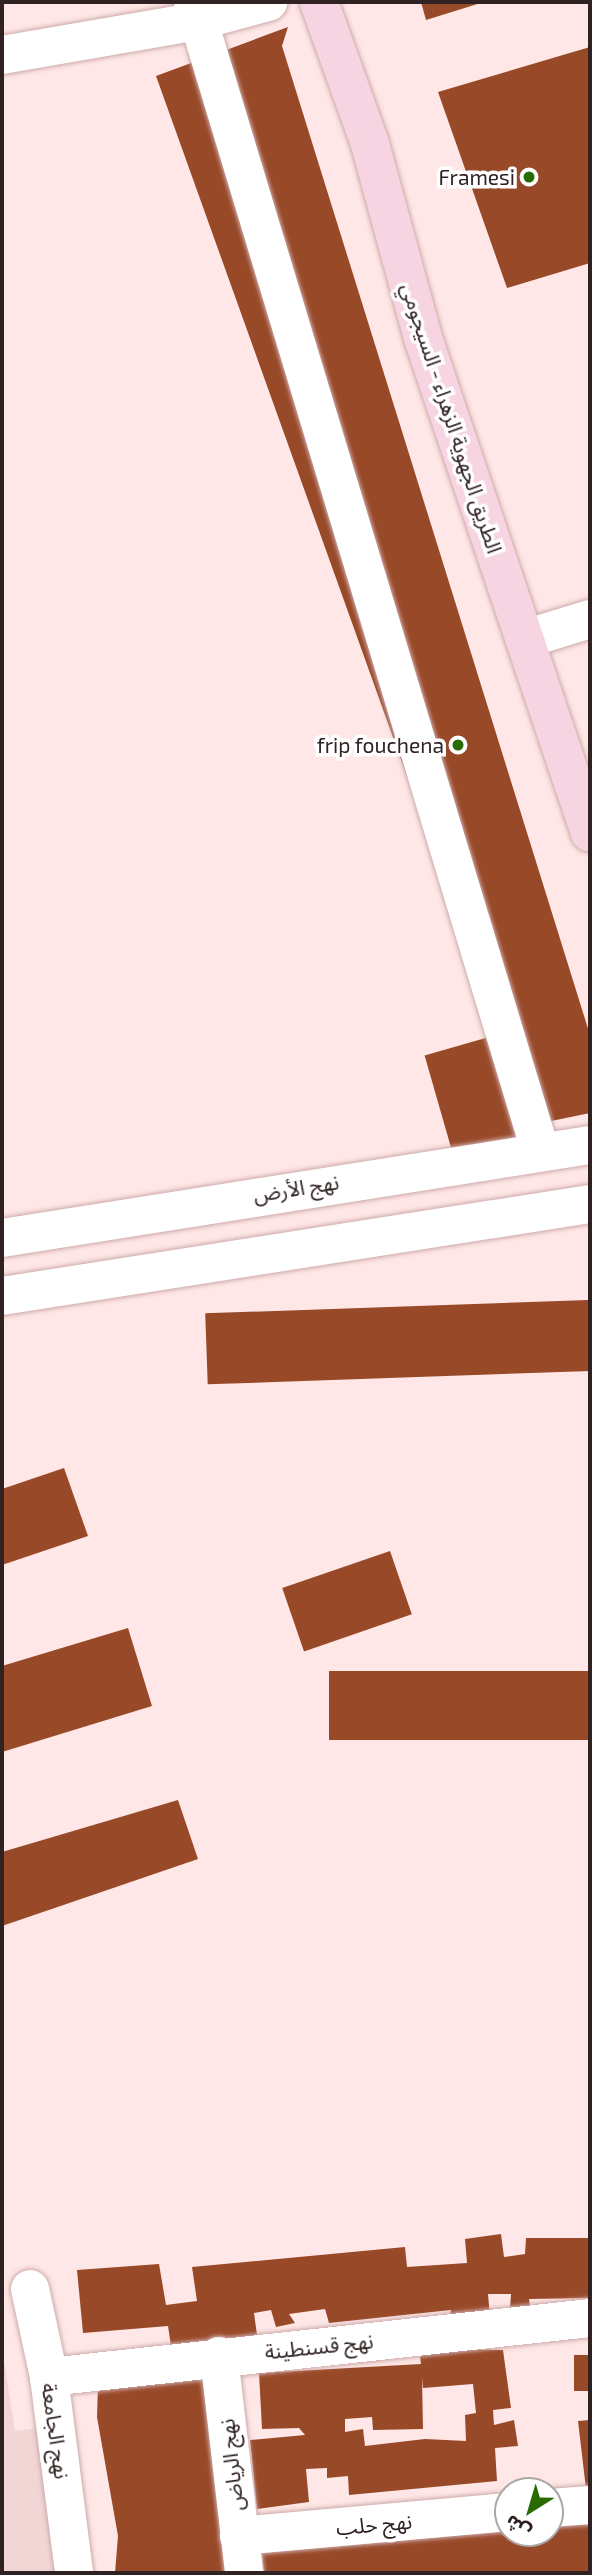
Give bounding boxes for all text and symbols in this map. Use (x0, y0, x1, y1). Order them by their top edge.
place label: Framesi (439, 164, 515, 190)
marker: Framesi (521, 169, 537, 185)
street label: الطريق الجهوية الزهراء - السيجومي (396, 280, 508, 556)
place label: frip fouchena (316, 732, 444, 758)
marker: frip fouchena (450, 737, 466, 753)
street label: نهج الأرض (251, 1169, 341, 1207)
street label: نهج قسنطينة (263, 2328, 375, 2364)
street label: نهج الجامعة (37, 2381, 75, 2481)
street label: نهج الرياض (214, 2418, 248, 2512)
north arrow (494, 2477, 564, 2547)
street label: نهج حلب (335, 2508, 413, 2540)
text: ش (500, 2511, 535, 2545)

